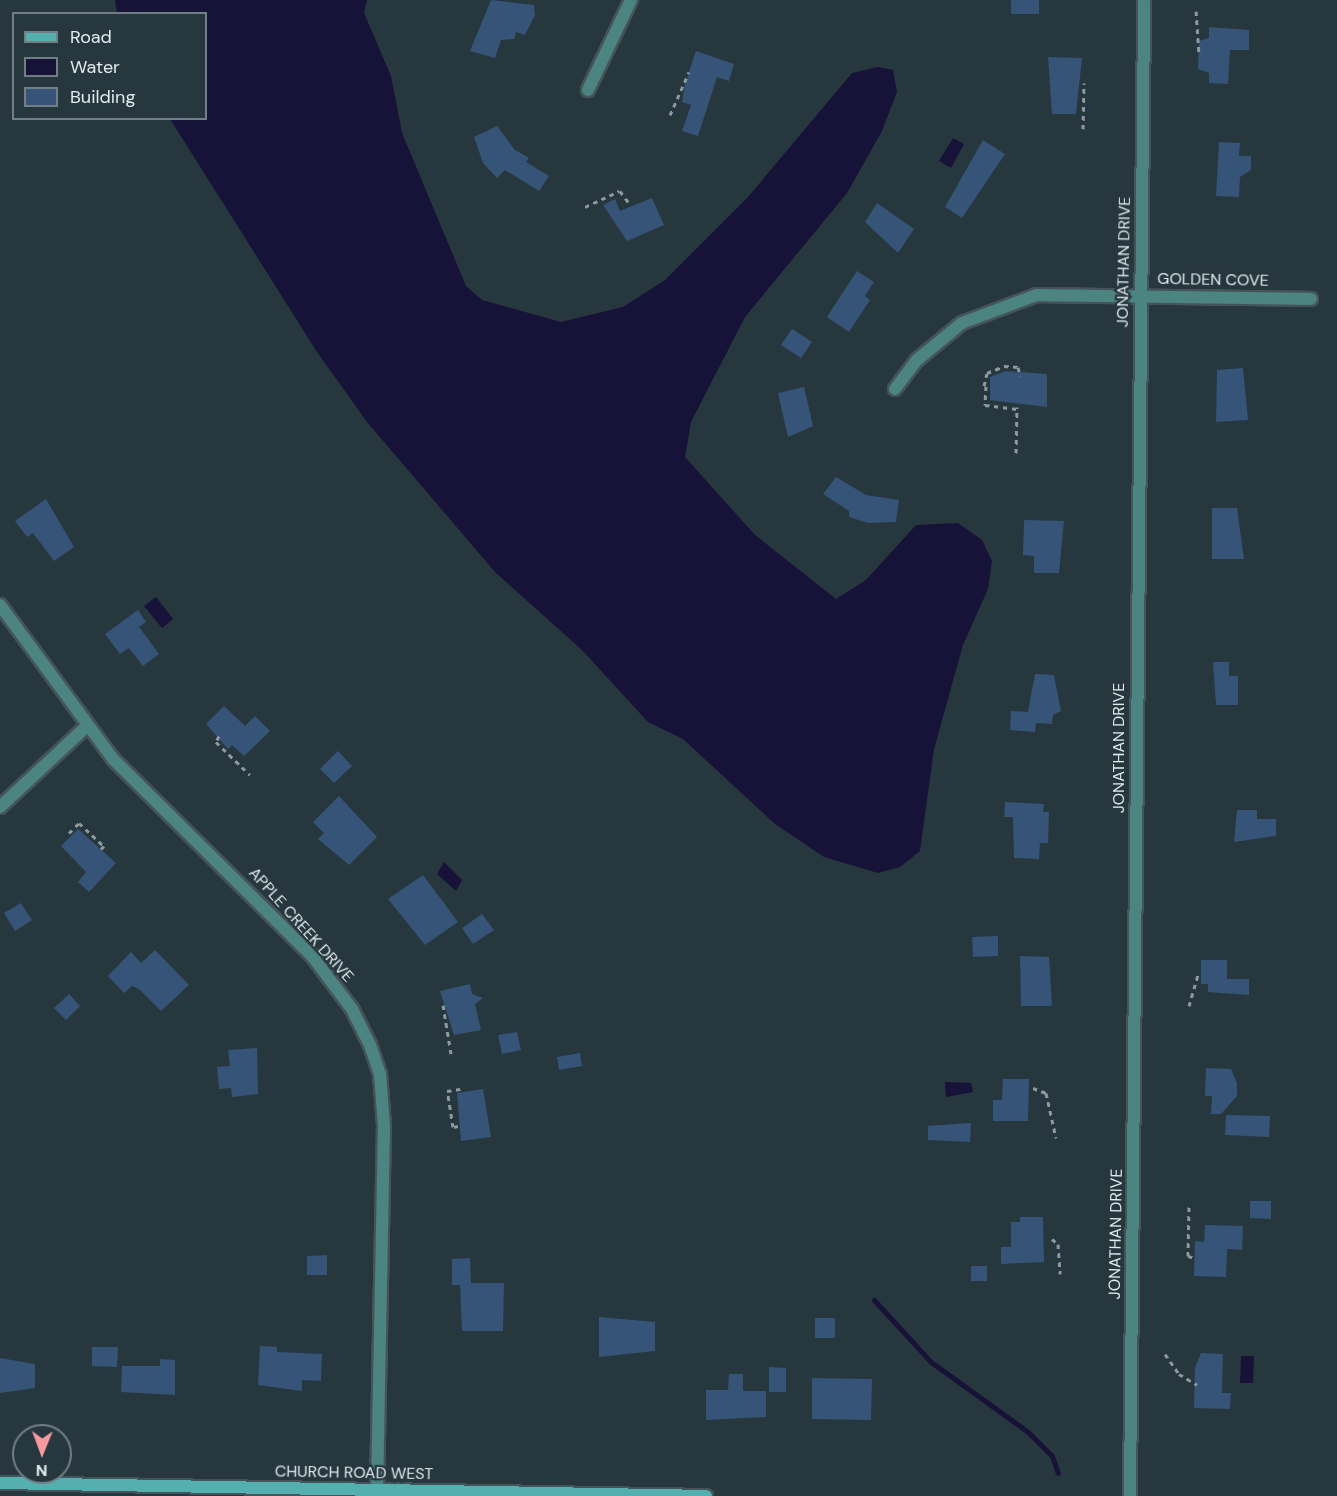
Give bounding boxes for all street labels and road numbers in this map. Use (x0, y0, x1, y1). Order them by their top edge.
street label: JONATHAN DRIVE (1113, 197, 1135, 327)
street label: GOLDEN COVE (1157, 269, 1269, 291)
street label: JONATHAN DRIVE (1109, 683, 1129, 813)
street label: APPLE CREEK DRIVE (244, 864, 358, 986)
street label: JONATHAN DRIVE (1105, 1169, 1127, 1299)
street label: CHURCH ROAD WEST (275, 1462, 433, 1484)

